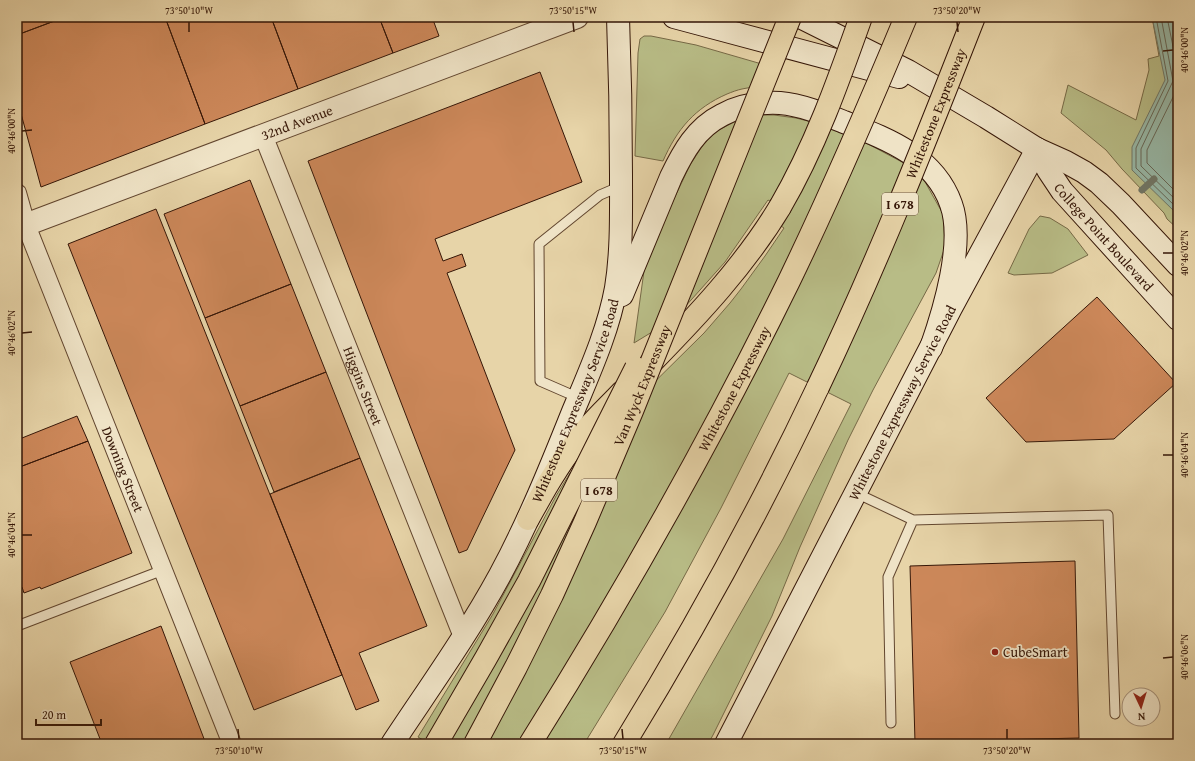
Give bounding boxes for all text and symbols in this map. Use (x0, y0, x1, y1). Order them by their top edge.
text: 73°50'10"W (165, 3, 213, 18)
text: 73°50'15"W (549, 3, 597, 18)
text: 73°50'20"W (933, 3, 981, 18)
text: 40°46'00"N (1177, 27, 1192, 73)
street label: Whitestone Expressway (901, 45, 971, 182)
street label: 32nd Avenue (258, 100, 336, 145)
text: 40°46'00"N (4, 108, 19, 154)
street label: College Point Boulevard (1049, 179, 1158, 296)
road number: I 678 (882, 193, 918, 215)
text: 40°46'02"N (1177, 230, 1192, 276)
street label: Whitestone Expressway Service Road (527, 296, 624, 506)
street label: Whitestone Expressway Service Road (843, 301, 961, 504)
text: 40°46'02"N (4, 310, 19, 356)
street label: Van Wyck Expressway (608, 322, 676, 449)
street label: Whitestone Expressway (693, 322, 775, 455)
street label: Higgins Street (338, 344, 388, 428)
street label: Downing Street (97, 423, 149, 515)
text: 40°46'04"N (1177, 432, 1192, 478)
road number: I 678 (581, 479, 617, 501)
text: 40°46'04"N (4, 512, 19, 558)
text: 40°46'06"N (1177, 634, 1192, 680)
place label: CubeSmart (1003, 642, 1068, 662)
marker: CubeSmart (990, 647, 1000, 657)
north arrow (1121, 687, 1161, 727)
scale bar (36, 701, 101, 727)
text: 20 m (42, 706, 66, 723)
text: N (1137, 709, 1146, 725)
text: 73°50'10"W (215, 743, 263, 758)
text: 73°50'15"W (599, 743, 647, 758)
text: 73°50'20"W (983, 743, 1031, 758)

